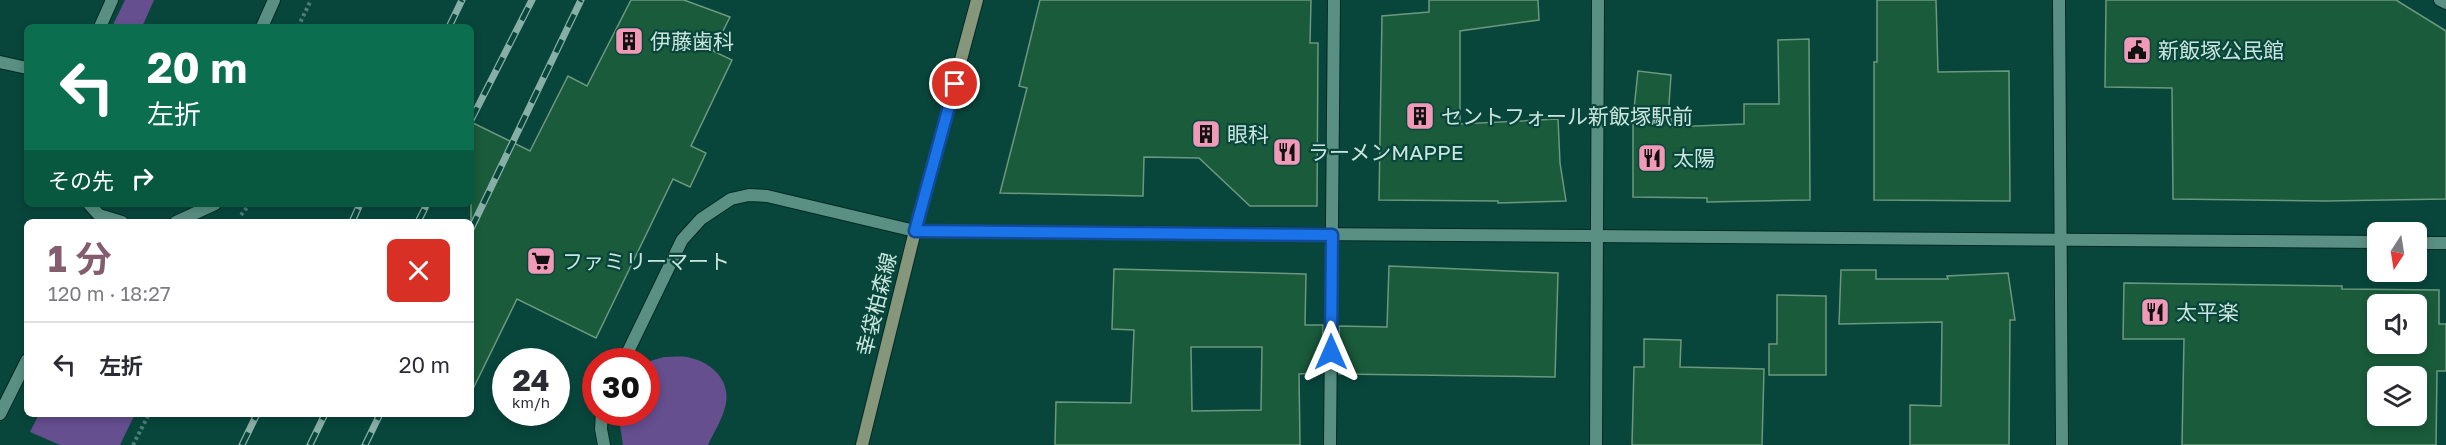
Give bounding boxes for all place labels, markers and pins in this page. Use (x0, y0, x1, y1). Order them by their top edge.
building icon: 伊藤歯科 (613, 25, 645, 57)
place label: 伊藤歯科 (650, 28, 734, 54)
public building icon: 新飯塚公民館 (2121, 34, 2153, 66)
place label: 新飯塚公民館 (2158, 37, 2284, 63)
pin (929, 58, 980, 109)
building icon: セントフォール新飯塚駅前 (1404, 100, 1436, 132)
place label: セントフォール新飯塚駅前 (1441, 103, 1693, 129)
building icon: 眼科 (1190, 118, 1222, 150)
place label: 眼科 (1227, 121, 1269, 147)
restaurant icon: ラーメンMAPPE (1271, 136, 1303, 168)
place label: ラーメンMAPPE (1308, 139, 1464, 165)
restaurant icon: 太陽 (1636, 142, 1668, 174)
place label: 太陽 (1673, 145, 1715, 171)
supermarket icon: ファミリーマート (525, 245, 557, 277)
place label: ファミリーマート (562, 248, 730, 274)
restaurant icon: 太平楽 (2139, 296, 2171, 328)
place label: 太平楽 (2176, 299, 2239, 325)

